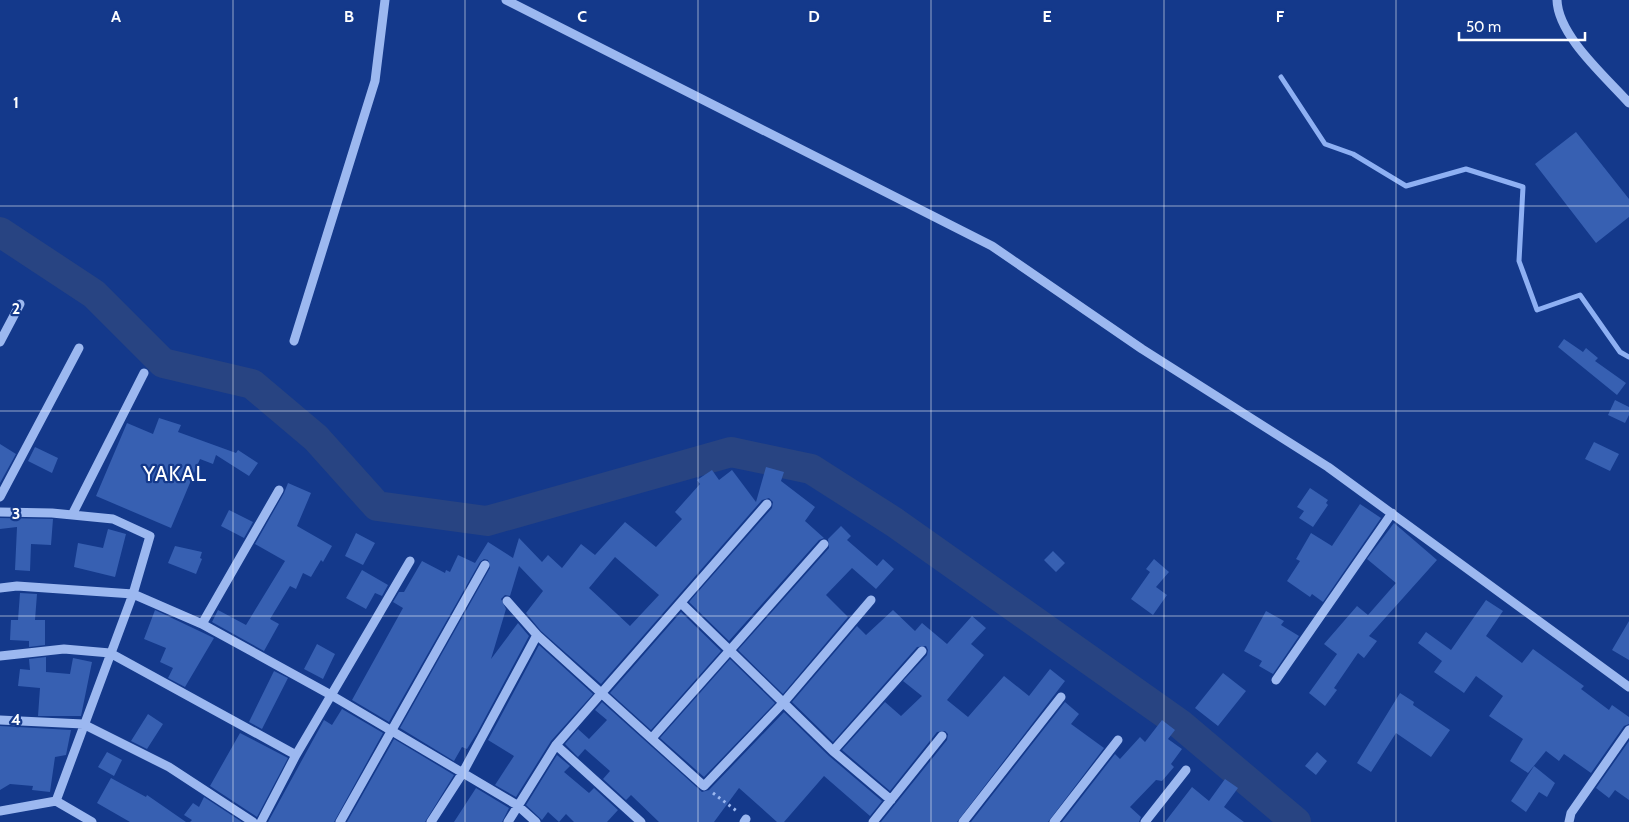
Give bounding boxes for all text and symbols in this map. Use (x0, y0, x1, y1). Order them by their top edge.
text: A (111, 7, 121, 26)
text: B (344, 7, 354, 26)
text: C (577, 7, 587, 26)
text: D (808, 7, 820, 26)
text: E (1042, 7, 1052, 26)
text: F (1276, 7, 1285, 26)
scale bar (1459, 10, 1585, 42)
text: 50 m (1466, 18, 1501, 36)
text: 1 (13, 93, 19, 112)
text: 2 (12, 299, 20, 318)
district label: YAKAL (142, 461, 207, 486)
text: 3 (12, 504, 20, 523)
text: 4 (11, 710, 21, 729)

